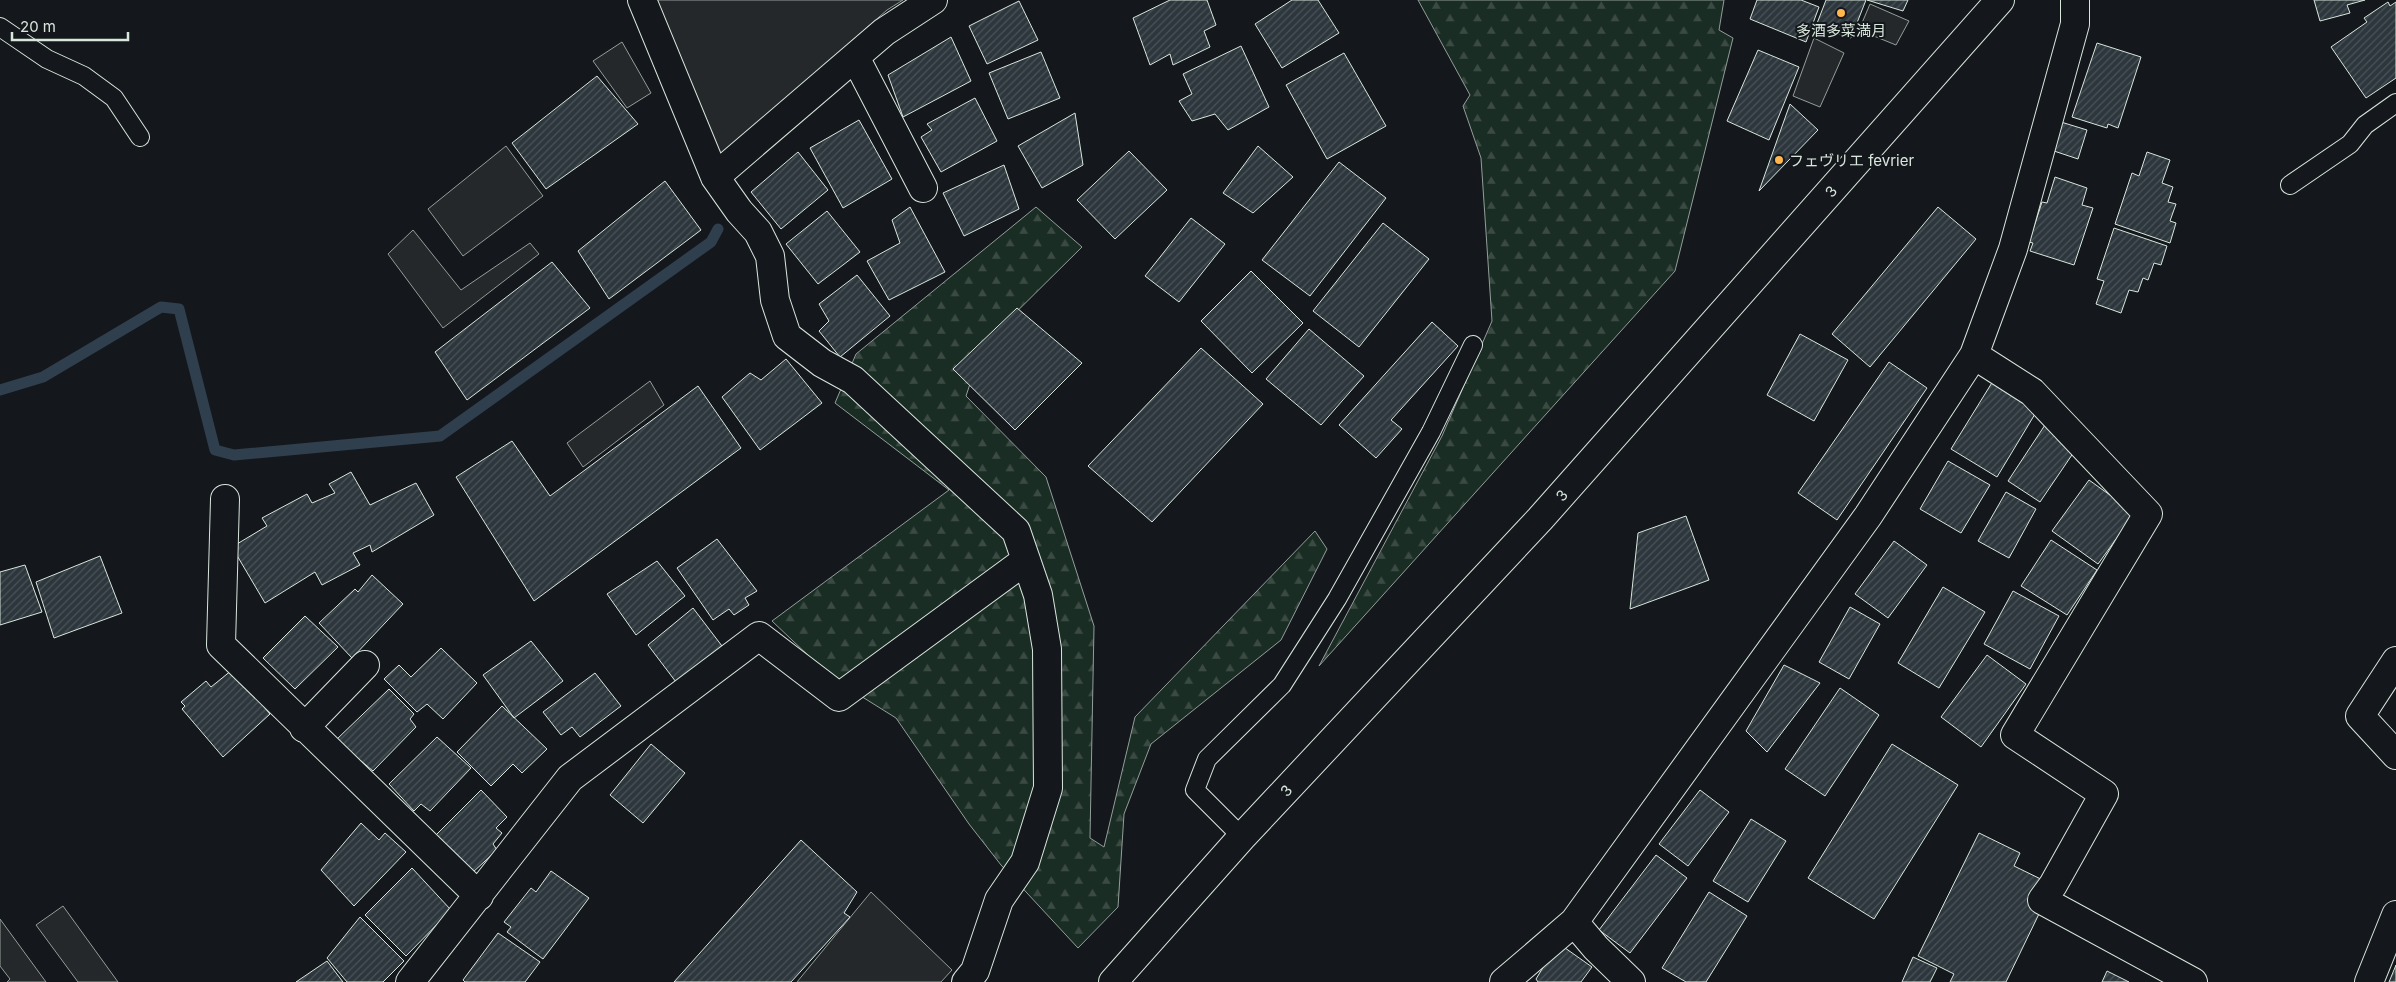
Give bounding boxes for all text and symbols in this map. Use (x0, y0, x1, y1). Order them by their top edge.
marker: 多酒多菜満月 (1835, 7, 1847, 19)
scale bar (12, 10, 129, 42)
text: 20 m (20, 17, 56, 36)
place label: 多酒多菜満月 (1796, 21, 1886, 40)
place label: フェヴリエ fevrier (1789, 151, 1914, 170)
marker: フェヴリエ fevrier (1773, 154, 1785, 166)
street label: 3 (1820, 181, 1841, 201)
street label: 3 (1551, 485, 1571, 505)
street label: 3 (1276, 780, 1296, 800)

